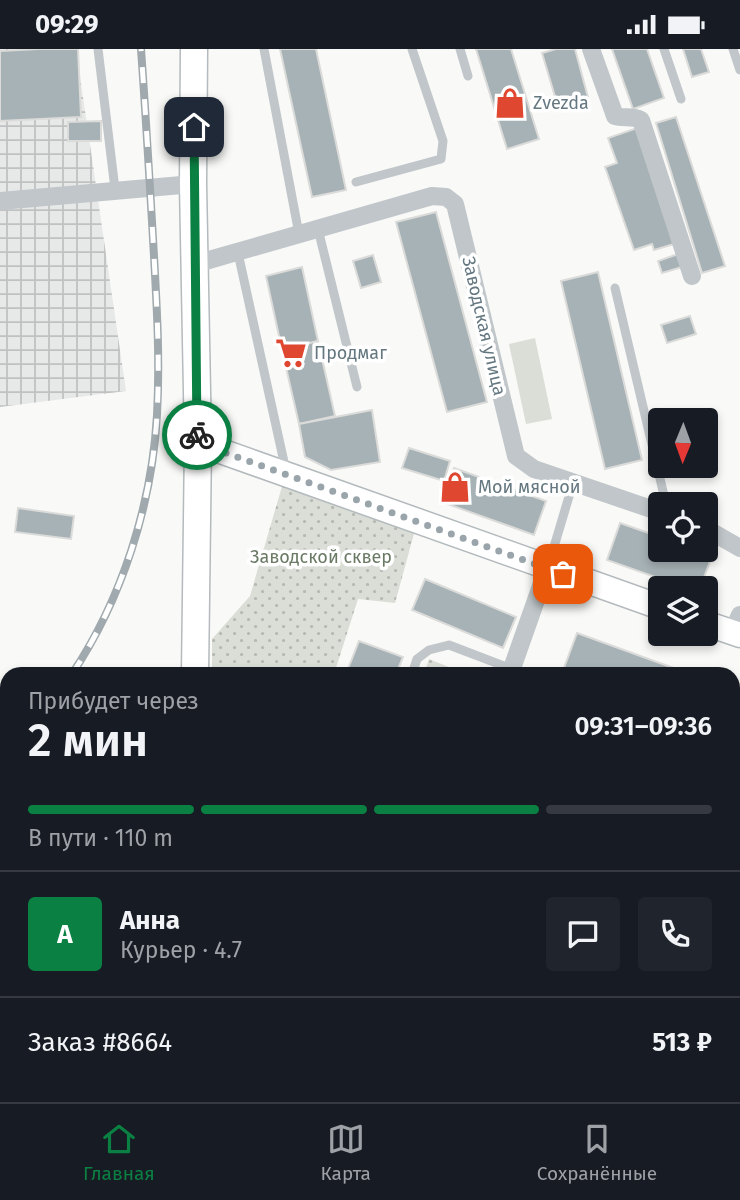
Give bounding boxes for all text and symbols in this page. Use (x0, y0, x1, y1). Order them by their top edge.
text: 09:29 (35, 9, 99, 40)
shop icon: Zvezda (493, 86, 527, 120)
place label: Zvezda (533, 92, 589, 114)
pin (164, 97, 224, 157)
icon: home (175, 108, 213, 146)
street label: Заводская улица (457, 254, 511, 398)
supermarket icon: Продмаг (274, 336, 308, 370)
place label: Продмаг (314, 342, 387, 364)
courier (162, 400, 232, 470)
north arrow (648, 408, 718, 478)
map controls (648, 408, 718, 646)
icon: bike (178, 416, 216, 454)
shop icon: Мой мясной (438, 470, 472, 504)
place label: Мой мясной (478, 476, 581, 498)
button: locate (648, 492, 718, 562)
pin (533, 544, 593, 604)
park label: Заводской сквер (250, 546, 392, 568)
icon: bag (544, 555, 582, 593)
button: layers (648, 576, 718, 646)
text: Прибудет через (28, 687, 199, 715)
text: 09:31–09:36 (574, 711, 712, 742)
text: 2 мин (28, 713, 148, 768)
text: В пути · 110 m (28, 824, 173, 852)
button: chat (546, 897, 620, 971)
button: phone (638, 897, 712, 971)
text: Анна (120, 905, 180, 936)
text: А (57, 919, 73, 950)
text: Курьер · 4.7 (120, 936, 242, 964)
text: Заказ #8664 (28, 1027, 172, 1058)
text: 513 ₽ (652, 1027, 712, 1058)
tab: Главная (83, 1120, 155, 1185)
tab: Карта (321, 1120, 371, 1185)
tab: Сохранённые (537, 1120, 657, 1185)

